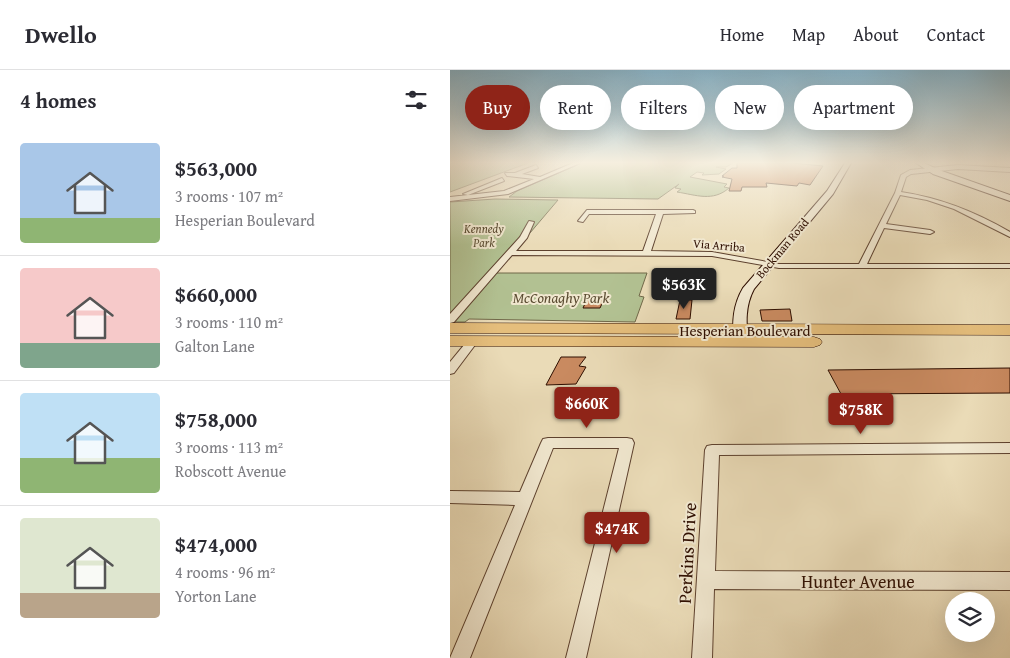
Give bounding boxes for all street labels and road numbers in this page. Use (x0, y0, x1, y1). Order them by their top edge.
street label: Bockman Road (752, 214, 813, 282)
street label: Via Arriba (692, 234, 746, 256)
street label: Hesperian Boulevard (679, 320, 811, 341)
street label: Perkins Drive (671, 502, 703, 604)
street label: Hunter Avenue (801, 568, 915, 595)

